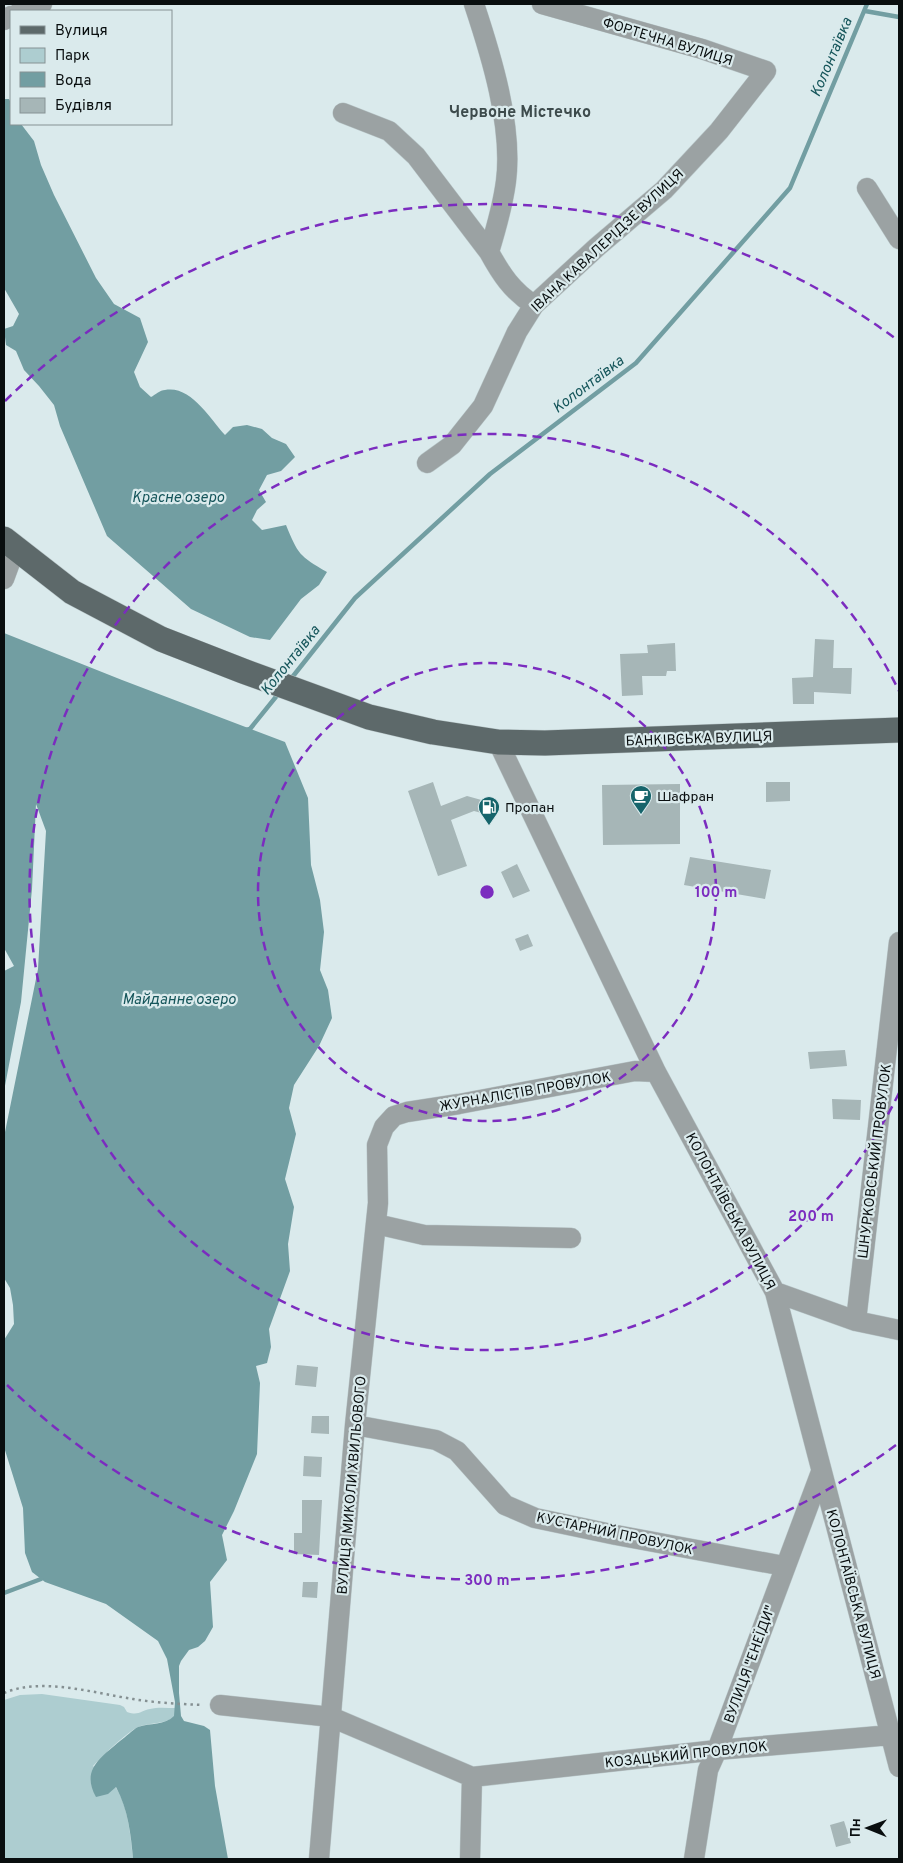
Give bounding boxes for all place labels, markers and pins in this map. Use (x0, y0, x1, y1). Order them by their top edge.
cafe icon: Шафран (629, 784, 653, 815)
place label: Шафран (657, 789, 714, 806)
fuel station icon: Пропан (477, 795, 501, 826)
place label: Пропан (505, 800, 555, 817)
centre of rings (478, 883, 496, 901)

